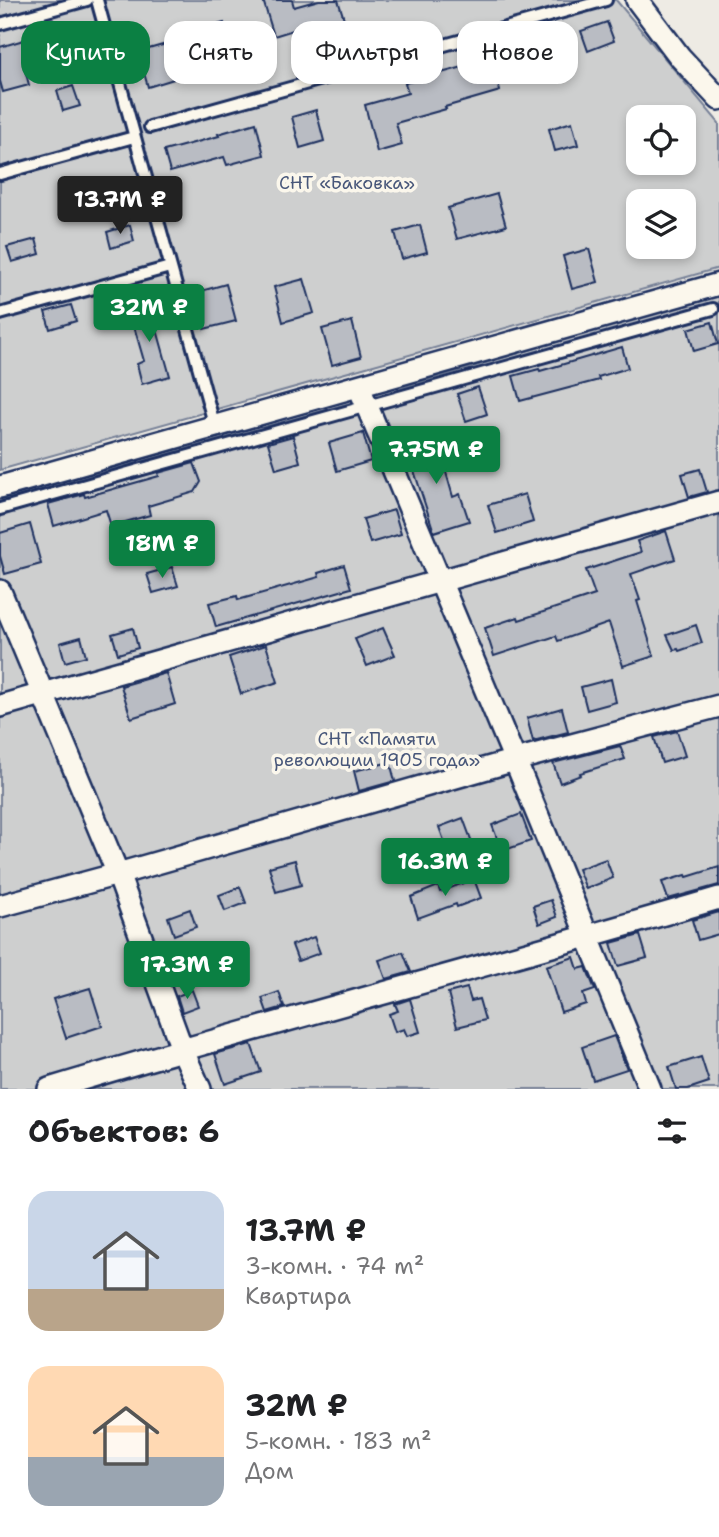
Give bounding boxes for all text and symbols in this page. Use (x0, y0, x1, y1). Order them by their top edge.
chip: Купить (21, 21, 150, 84)
chip: Снять (164, 21, 277, 84)
chip: Фильтры (291, 21, 443, 84)
chip: Новое (457, 21, 578, 84)
map controls (626, 105, 696, 259)
button: locate (626, 105, 696, 175)
park label: СНТ «Баковка» (279, 171, 415, 195)
pin: 13.7M ₽ (55, 176, 185, 236)
text: 13.7M ₽ (73, 184, 167, 214)
button: layers (626, 189, 696, 259)
pin: 32M ₽ (100, 284, 198, 344)
text: 32M ₽ (110, 292, 188, 322)
pin: 7.75M ₽ (371, 426, 501, 486)
text: 7.75M ₽ (388, 434, 484, 464)
pin: 18M ₽ (113, 520, 211, 580)
text: 18M ₽ (125, 528, 199, 558)
park label: СНТ «Памяти революции 1905 года» (274, 727, 480, 772)
pin: 16.3M ₽ (380, 838, 510, 898)
text: 16.3M ₽ (397, 846, 493, 876)
pin: 17.3M ₽ (122, 942, 252, 1001)
text: 17.3M ₽ (140, 949, 234, 979)
text: Объектов: 6 (28, 1111, 220, 1152)
icon: filters (653, 1112, 691, 1150)
text: 13.7M ₽ (245, 1210, 367, 1251)
icon: home (84, 1219, 168, 1303)
text: 3-комн. · 74 m² (245, 1251, 424, 1281)
text: Квартира (245, 1281, 351, 1311)
text: 32M ₽ (245, 1385, 348, 1426)
icon: home (84, 1394, 168, 1478)
text: 5-комн. · 183 m² (245, 1426, 432, 1456)
text: Дом (245, 1456, 294, 1486)

